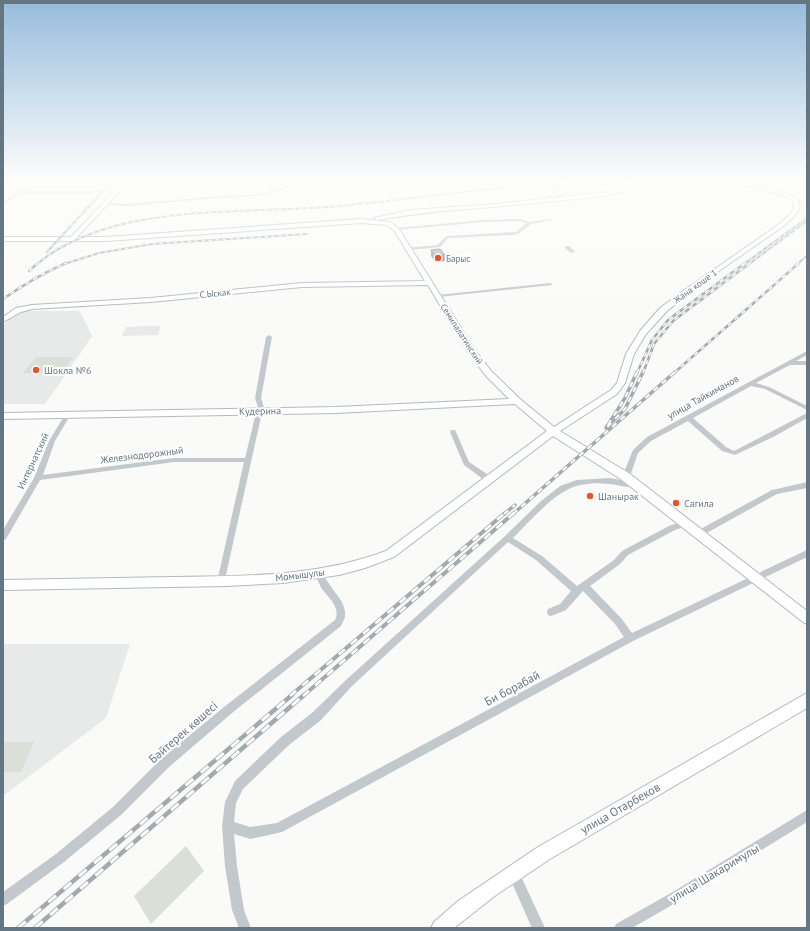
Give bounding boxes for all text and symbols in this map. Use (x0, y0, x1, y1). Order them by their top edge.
marker: Барыс (433, 253, 443, 263)
place label: Барыс (446, 253, 470, 264)
street label: Жана коше 1 (670, 267, 719, 306)
street label: С.Ыскак (199, 286, 232, 300)
street label: Семипалатинский (438, 302, 486, 366)
place label: Шокла №6 (44, 364, 92, 377)
marker: Шокла №6 (31, 365, 41, 375)
street label: улица Тайкиманов (665, 372, 741, 422)
street label: Кудерина (239, 404, 281, 418)
street label: Интернатский (14, 431, 52, 491)
street label: Железнодорожный (99, 443, 184, 467)
place label: Шанырак (598, 490, 639, 503)
marker: Шанырак (585, 491, 595, 501)
place label: Сагила (684, 497, 714, 510)
marker: Сагила (671, 498, 681, 508)
street label: Момышулы (274, 566, 326, 584)
street label: Би борабай (482, 667, 542, 709)
street label: Бәйтерек көшесі (145, 698, 221, 766)
street label: улица Отарбеков (577, 779, 663, 837)
street label: улица Шакаримулы (666, 840, 762, 906)

